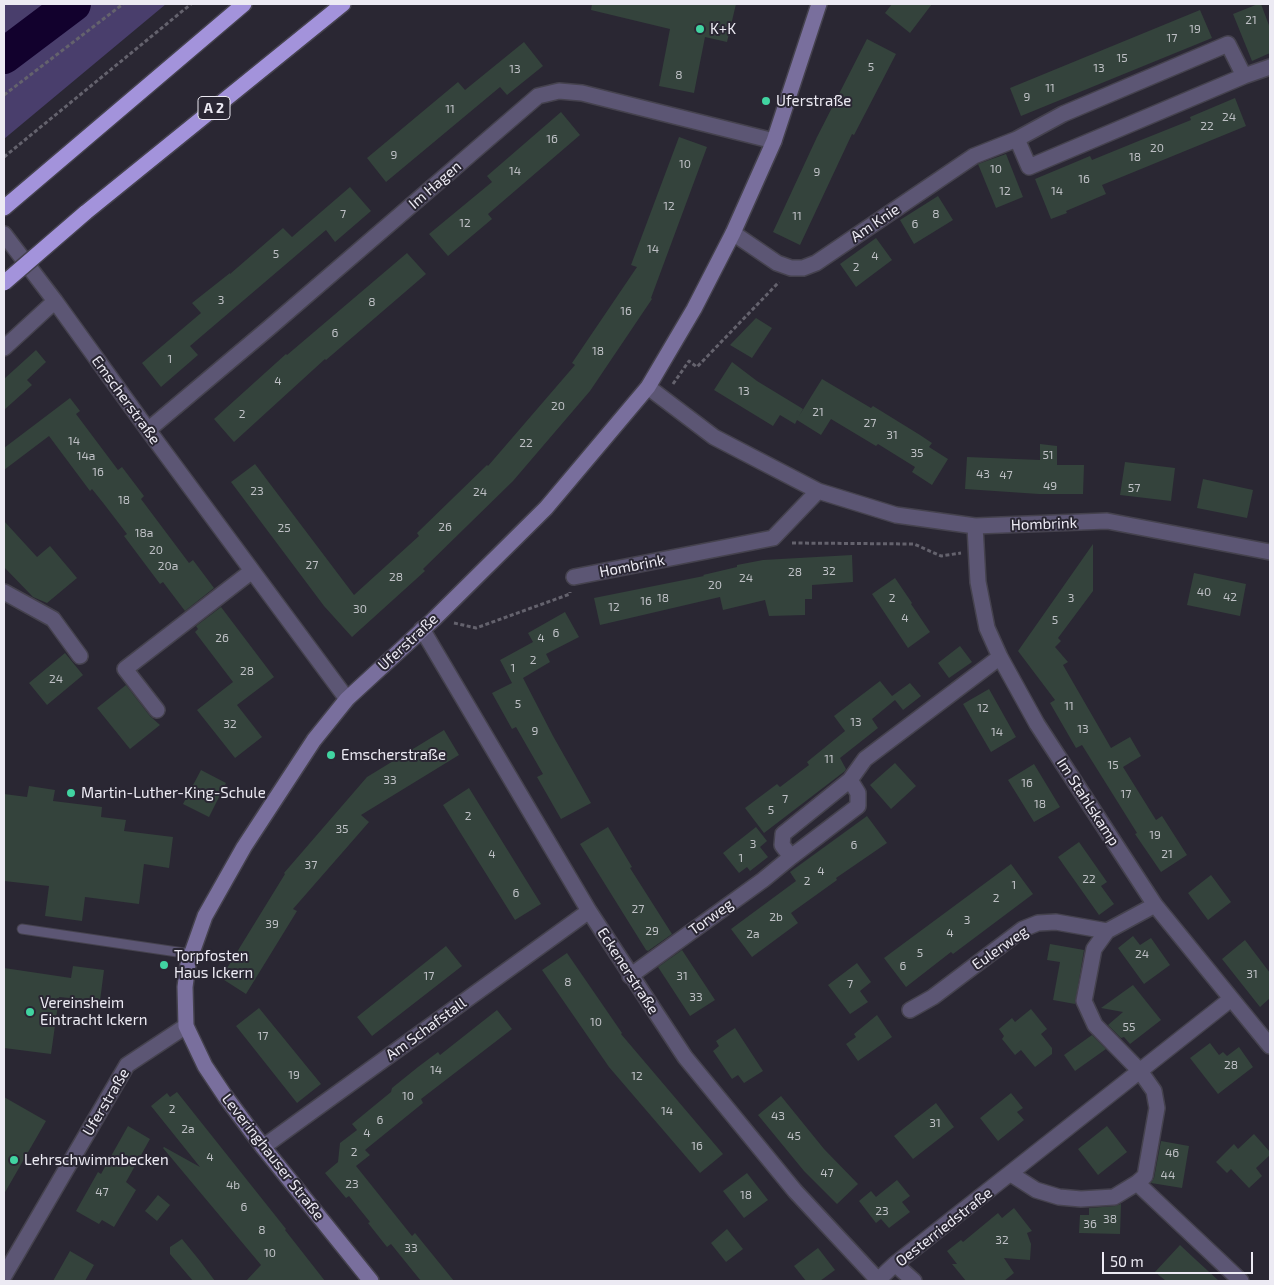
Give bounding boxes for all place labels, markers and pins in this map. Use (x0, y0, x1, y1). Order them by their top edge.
place label: K+K (710, 20, 736, 38)
marker: K+K (694, 23, 706, 35)
place label: Uferstraße (776, 92, 851, 110)
marker: Uferstraße (760, 95, 772, 107)
place label: Emscherstraße (341, 746, 446, 764)
marker: Emscherstraße (325, 749, 337, 761)
place label: Martin-Luther-King-Schule (81, 784, 266, 802)
marker: Martin-Luther-King-Schule (65, 787, 77, 799)
place label: Torpfosten Haus Ickern (174, 947, 253, 982)
marker: Torpfosten Haus Ickern (158, 959, 170, 971)
place label: Vereinsheim Eintracht Ickern (40, 994, 147, 1029)
marker: Vereinsheim Eintracht Ickern (24, 1006, 36, 1018)
place label: Lehrschwimmbecken (24, 1151, 169, 1169)
marker: Lehrschwimmbecken (8, 1154, 20, 1166)

